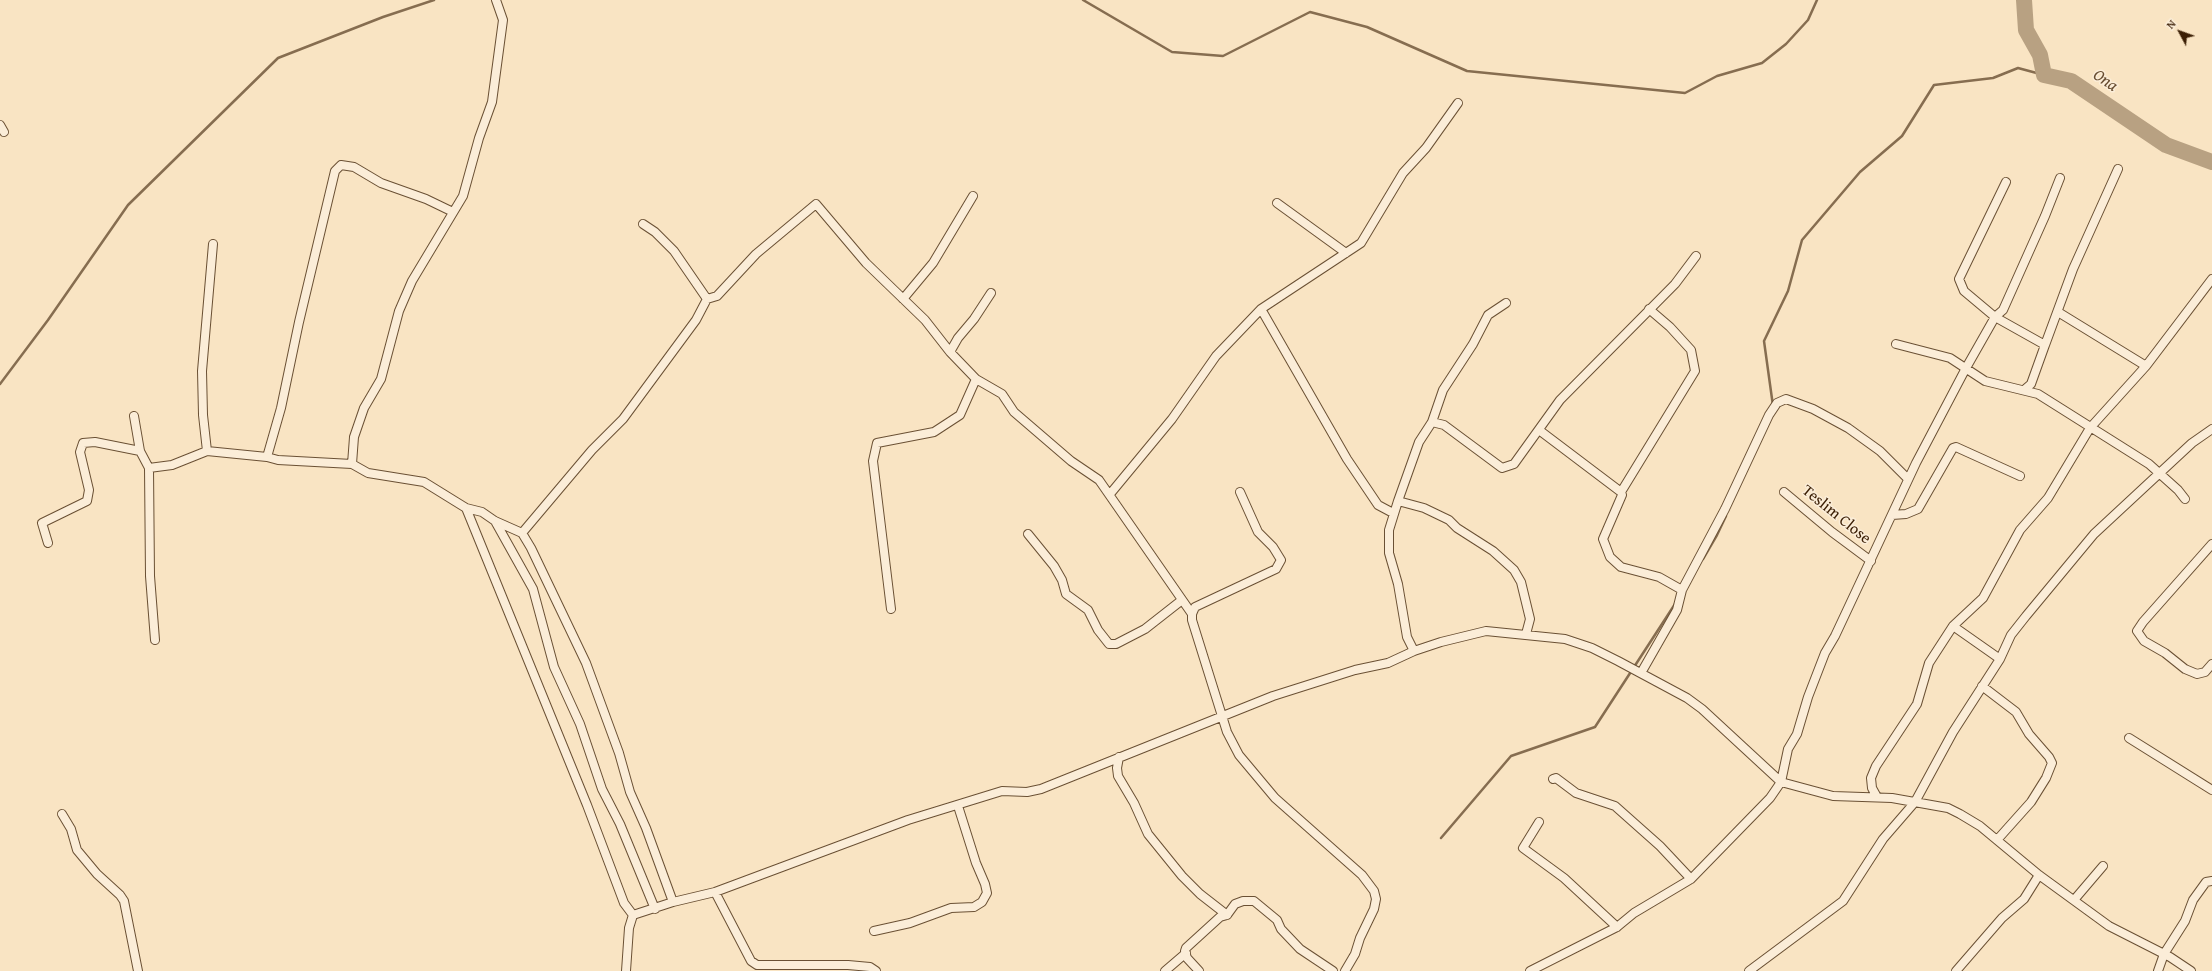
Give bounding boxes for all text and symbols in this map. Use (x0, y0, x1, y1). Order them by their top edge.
north arrow (2160, 12, 2200, 52)
text: N (2162, 16, 2179, 32)
water label: Ona (2089, 65, 2121, 97)
street label: Teslim Close (1798, 481, 1874, 549)

